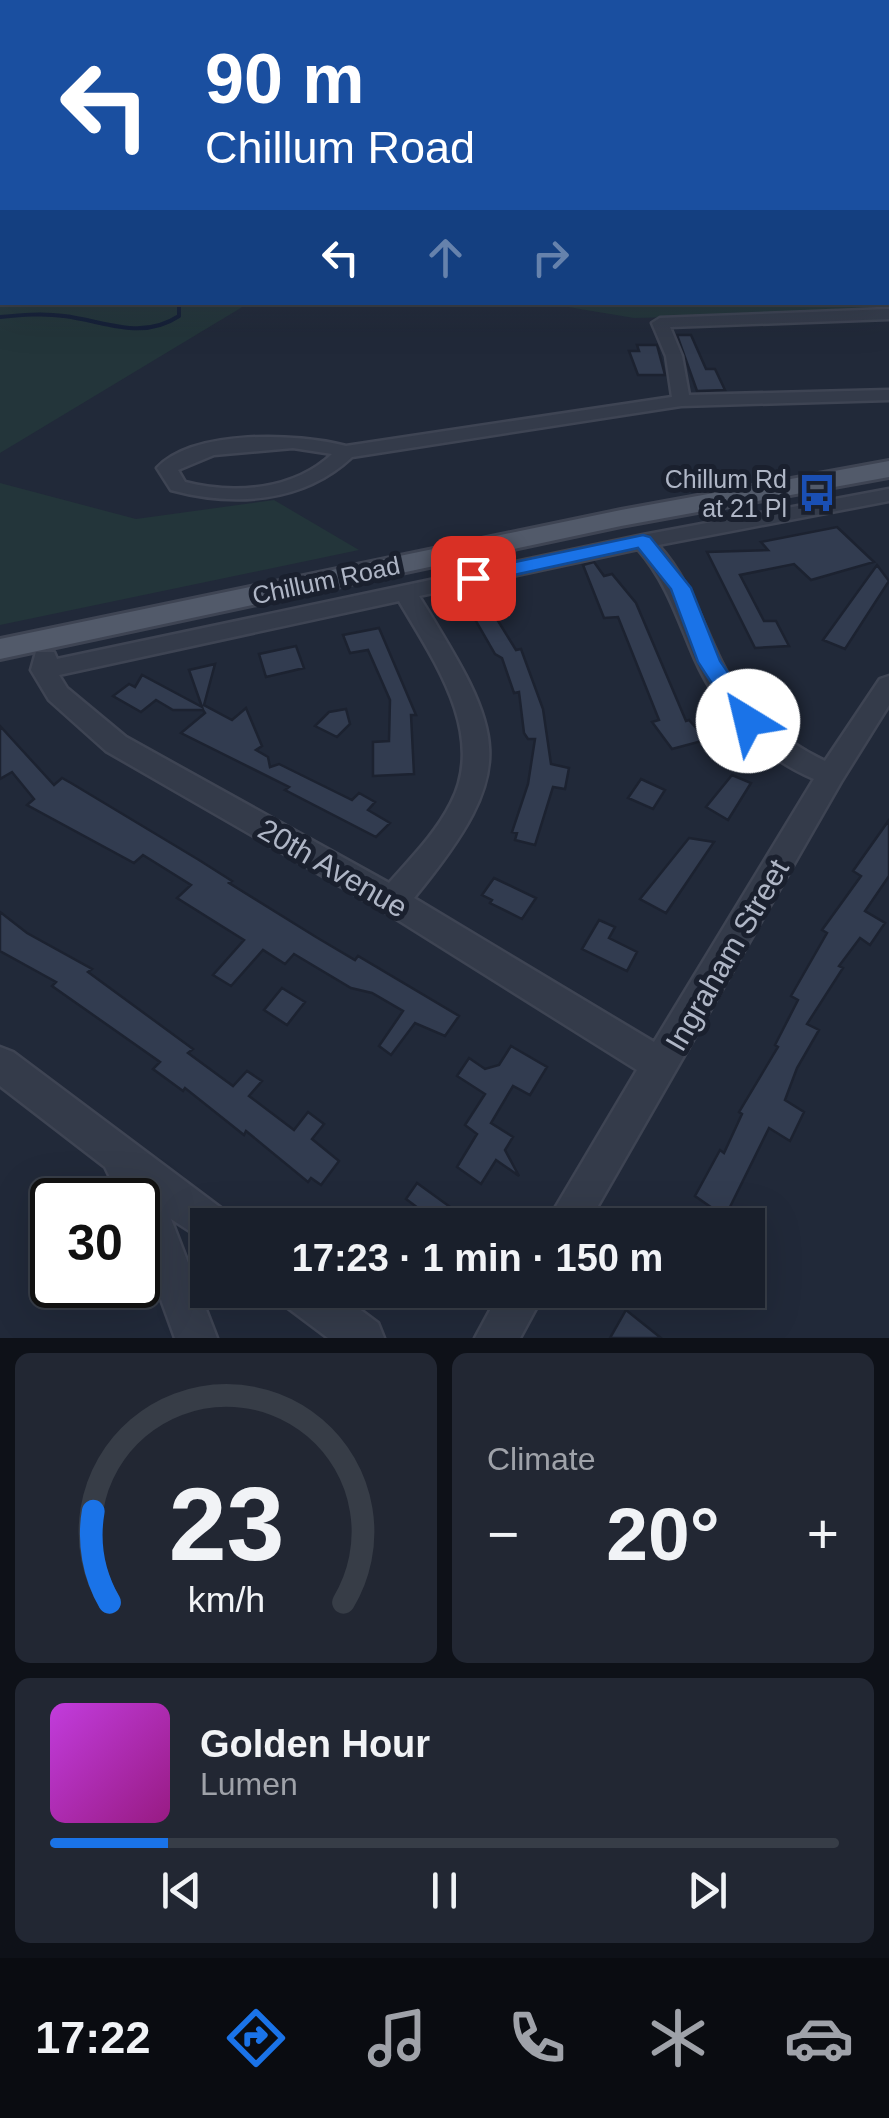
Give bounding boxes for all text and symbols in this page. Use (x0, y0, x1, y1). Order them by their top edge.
icon: left (40, 40, 170, 170)
text: 90 m (205, 40, 365, 118)
text: Chillum Road (205, 122, 475, 173)
icon: left (313, 230, 368, 285)
icon: ahead (418, 230, 473, 285)
icon: right (523, 230, 578, 285)
place label: Chillum Rd at 21 Pl (665, 465, 787, 522)
bus stop icon: Chillum Rd at 21 Pl (796, 472, 838, 514)
pin (431, 536, 516, 621)
street label: Chillum Road (250, 551, 402, 609)
icon: arrive (446, 551, 501, 606)
position arrow (696, 669, 800, 773)
street label: 20th Avenue (253, 812, 413, 924)
street label: Ingraham Street (659, 853, 795, 1056)
speed limit sign: 30 (30, 1178, 160, 1308)
text: 17:23 · 1 min · 150 m (292, 1237, 663, 1279)
text: Climate (487, 1441, 595, 1477)
text: 23 (168, 1466, 284, 1582)
text: 20° (606, 1492, 720, 1576)
text: − (487, 1503, 519, 1565)
text: + (807, 1503, 839, 1565)
text: km/h (187, 1580, 265, 1620)
text: Golden Hour (200, 1723, 430, 1765)
text: Lumen (200, 1766, 298, 1802)
icon: previous (154, 1863, 209, 1918)
icon: pause (417, 1863, 472, 1918)
icon: next (680, 1863, 735, 1918)
icon: directions (221, 2003, 291, 2073)
icon: music (362, 2003, 432, 2073)
icon: phone (502, 2003, 572, 2073)
icon: climate (643, 2003, 713, 2073)
icon: car (784, 2003, 854, 2073)
text: 17:22 (35, 2012, 150, 2063)

